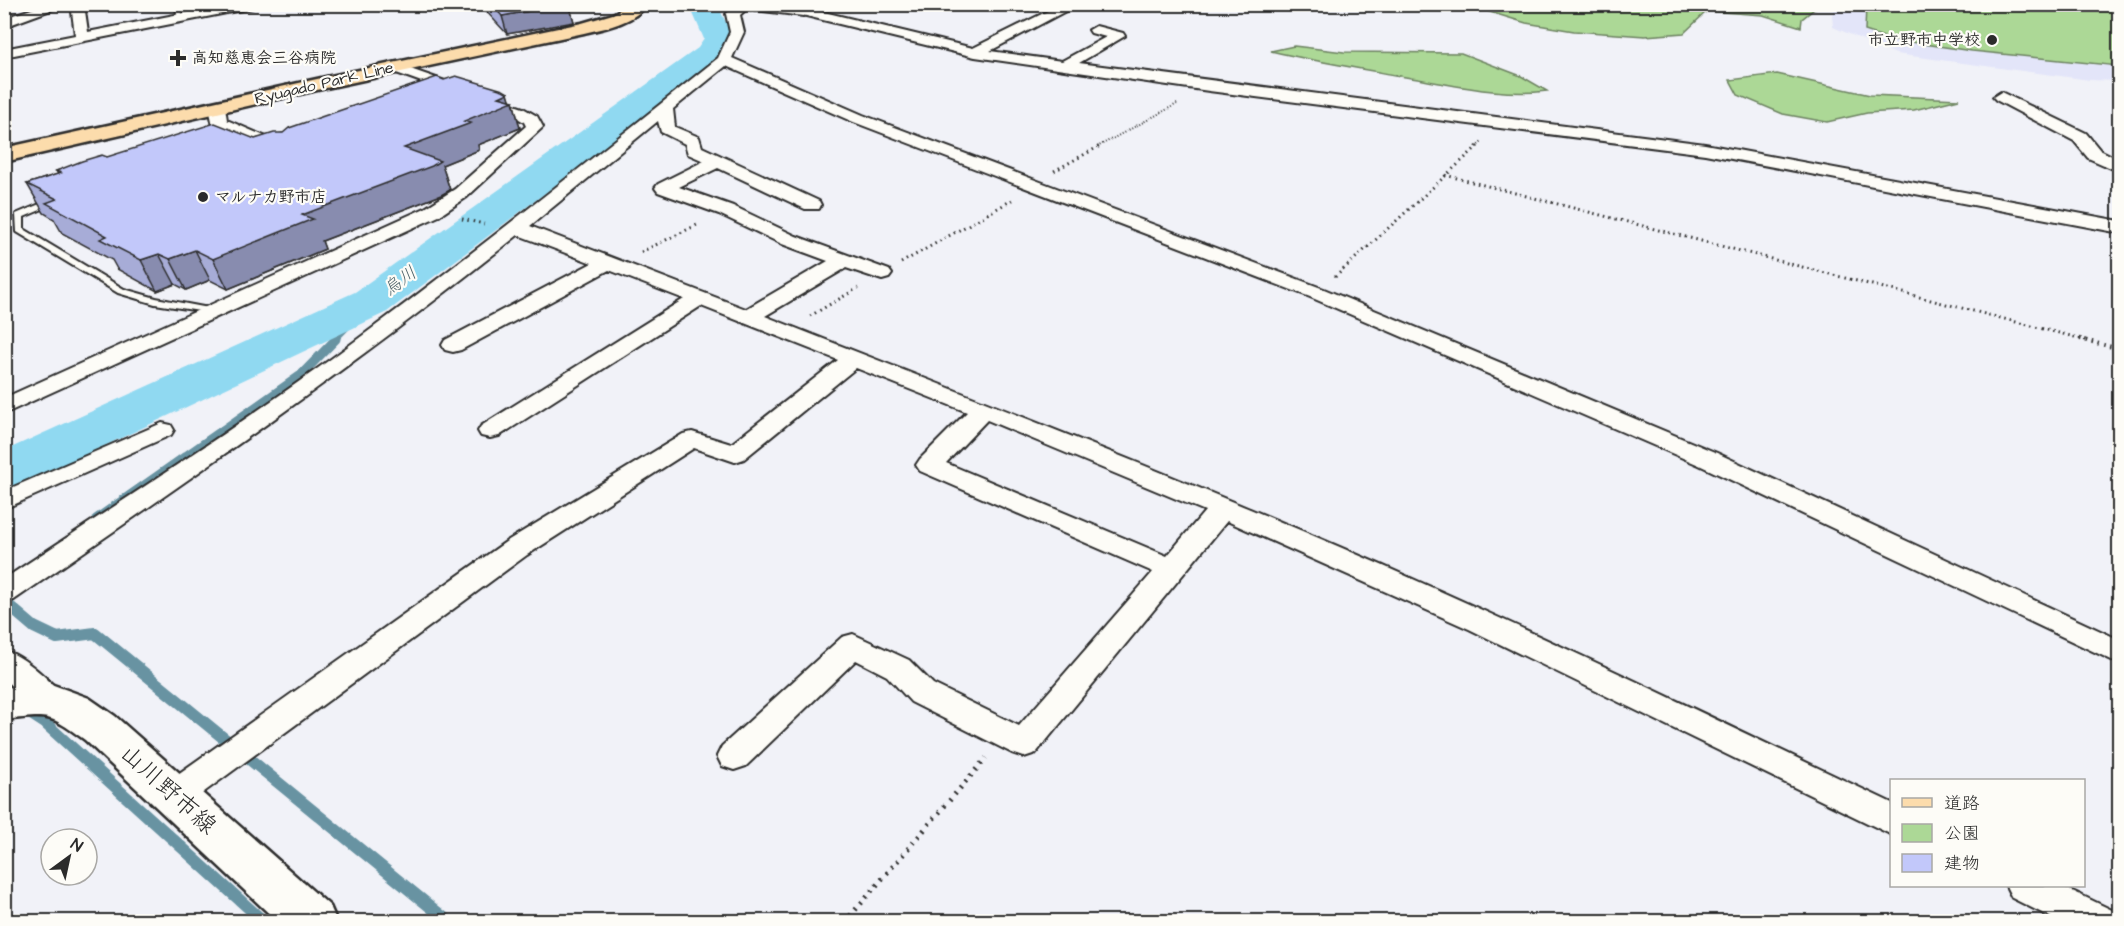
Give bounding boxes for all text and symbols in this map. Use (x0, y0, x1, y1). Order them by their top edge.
place label: 市立野市中学校 (1868, 29, 1980, 51)
marker: 市立野市中学校 (1985, 33, 1999, 47)
place label: 高知慈恵会三谷病院 (192, 47, 336, 69)
marker: 高知慈恵会三谷病院 (169, 49, 187, 67)
street label: Ryugado Park Line (252, 56, 396, 111)
place label: マルナカ野市店 (215, 186, 327, 208)
marker: マルナカ野市店 (196, 190, 210, 204)
water label: 烏川 (378, 260, 422, 302)
street label: 山川野市線 (112, 737, 224, 843)
legend (1890, 779, 2085, 887)
text: 道路 (1944, 791, 1980, 816)
text: 公園 (1944, 821, 1980, 846)
north arrow (39, 827, 99, 887)
text: N (66, 833, 87, 857)
text: 建物 (1944, 851, 1980, 876)

